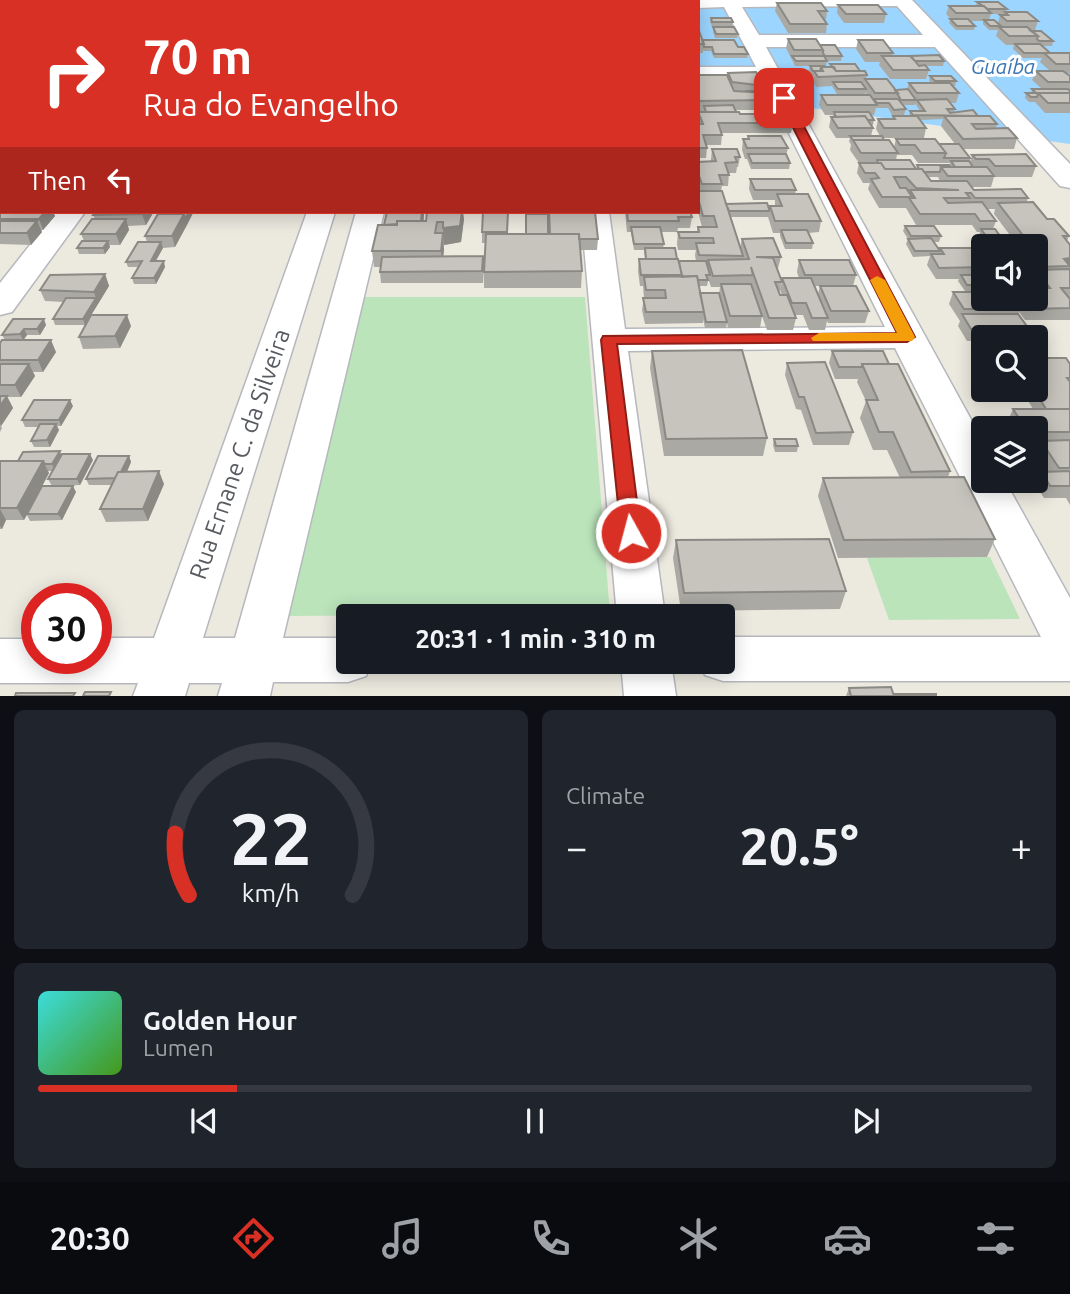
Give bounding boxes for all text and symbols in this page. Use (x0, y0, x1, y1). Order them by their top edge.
icon: right (28, 28, 119, 119)
text: 70 m (143, 28, 252, 83)
water label: Guaíba (971, 54, 1035, 78)
pin (754, 68, 814, 128)
icon: arrive (765, 79, 803, 117)
text: Rua do Evangelho (143, 86, 399, 122)
icon: left (101, 161, 139, 199)
text: Then (28, 166, 87, 195)
map controls (971, 234, 1048, 493)
button: sound (971, 234, 1048, 311)
street label: Rua Ernane C. da Silveira (184, 325, 295, 583)
button: search (971, 325, 1048, 402)
button: layers (971, 416, 1048, 493)
position arrow (594, 496, 668, 570)
speed limit sign: 30 (21, 583, 112, 674)
text: 20:31 · 1 min · 310 m (415, 624, 656, 653)
text: Climate (566, 783, 645, 808)
text: 22 (230, 798, 312, 880)
text: 20.5° (739, 817, 859, 875)
text: − (566, 826, 587, 868)
text: + (1011, 826, 1032, 868)
text: km/h (242, 879, 300, 907)
text: Golden Hour (143, 1006, 297, 1035)
text: Lumen (143, 1035, 214, 1060)
icon: previous (185, 1102, 223, 1140)
icon: pause (516, 1102, 554, 1140)
icon: next (847, 1102, 885, 1140)
icon: directions (229, 1214, 278, 1263)
icon: music (378, 1214, 427, 1263)
icon: phone (526, 1214, 575, 1263)
icon: climate (674, 1214, 723, 1263)
icon: car (823, 1214, 872, 1263)
icon: filters (971, 1214, 1020, 1263)
text: 20:30 (50, 1220, 130, 1256)

